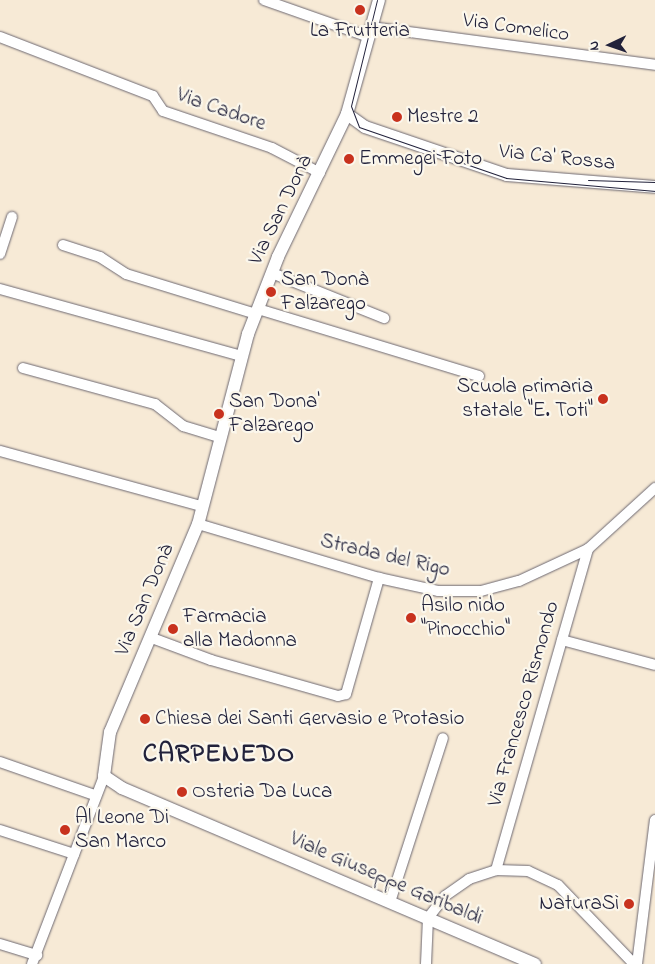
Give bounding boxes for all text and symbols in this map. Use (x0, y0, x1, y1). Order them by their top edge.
marker: La Frutteria (354, 4, 366, 16)
street label: Via Comelico (461, 8, 571, 48)
place label: La Frutteria (310, 18, 410, 44)
north arrow (585, 20, 635, 70)
text: N (584, 41, 605, 51)
street label: Via Cadore (173, 83, 269, 137)
place label: Mestre 2 (407, 104, 479, 130)
marker: Mestre 2 (391, 111, 403, 123)
street label: Via Ca' Rossa (498, 139, 616, 177)
place label: Emmegei Foto (359, 146, 482, 172)
street label: Via San Donà (244, 151, 318, 269)
marker: Emmegei Foto (343, 153, 355, 165)
place label: San Donà Falzarego (281, 267, 369, 317)
marker: San Donà Falzarego (265, 286, 277, 298)
place label: Scuola primaria statale "E. Toti" (457, 374, 593, 424)
place label: San Dona' Falzarego (229, 389, 320, 439)
marker: Scuola primaria statale "E. Toti" (597, 393, 609, 405)
marker: San Dona' Falzarego (213, 408, 225, 420)
street label: Strada del Rigo (318, 529, 452, 583)
street label: Via San Donà (110, 540, 180, 660)
place label: Asilo nido "Pinocchio" (421, 593, 510, 643)
street label: Via Francesco Rismondo (483, 598, 565, 810)
place label: Farmacia alla Madonna (183, 604, 297, 654)
marker: Asilo nido "Pinocchio" (405, 612, 417, 624)
marker: Farmacia alla Madonna (167, 623, 179, 635)
place label: Chiesa dei Santi Gervasio e Protasio (155, 706, 464, 732)
marker: Chiesa dei Santi Gervasio e Protasio (139, 713, 151, 725)
district label: CARPENEDO (142, 740, 296, 772)
place label: Osteria Da Luca (192, 779, 332, 805)
marker: Osteria Da Luca (176, 786, 188, 798)
place label: Al Leone Di San Marco (75, 805, 169, 855)
marker: Al Leone Di San Marco (59, 824, 71, 836)
street label: Viale Giuseppe Garibaldi (286, 827, 486, 931)
place label: NaturaSì (539, 891, 619, 917)
marker: NaturaSì (623, 898, 635, 910)

